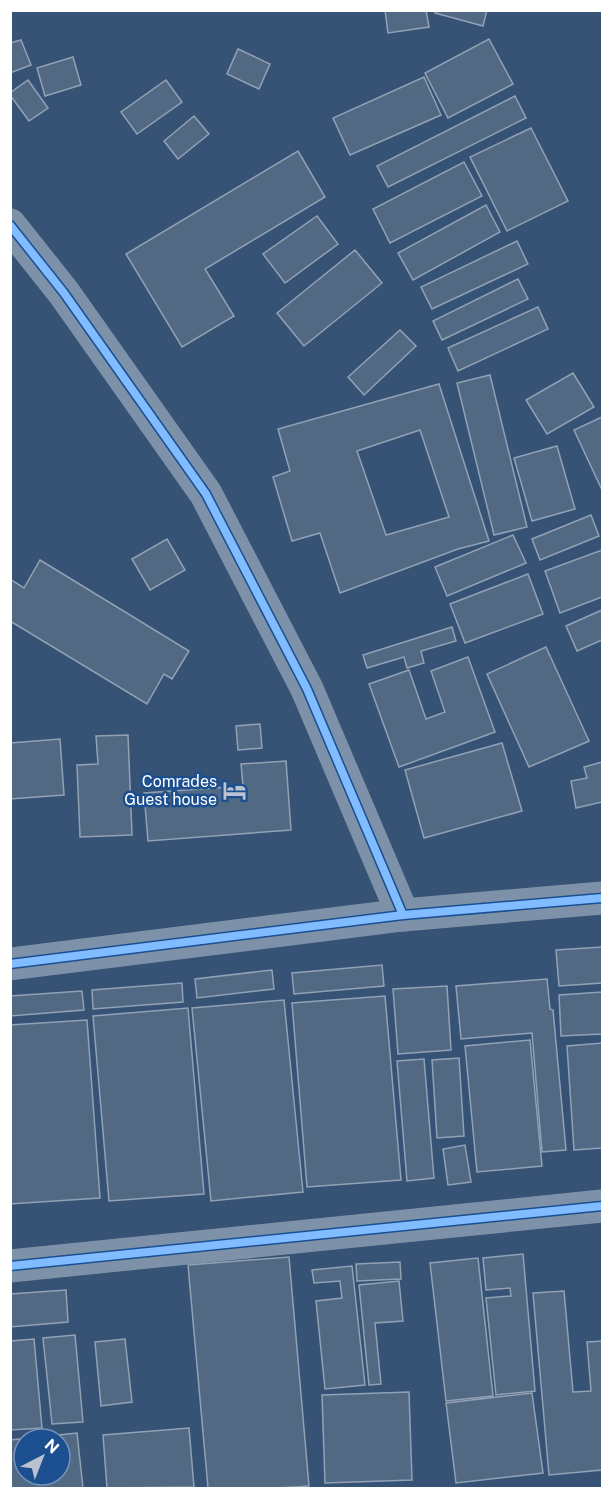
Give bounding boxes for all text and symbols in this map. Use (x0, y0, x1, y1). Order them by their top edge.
place label: Comrades Guest house (124, 772, 217, 809)
hotel icon: Comrades Guest house (222, 777, 248, 803)
north arrow (12, 1427, 72, 1487)
text: N (41, 1435, 63, 1457)

